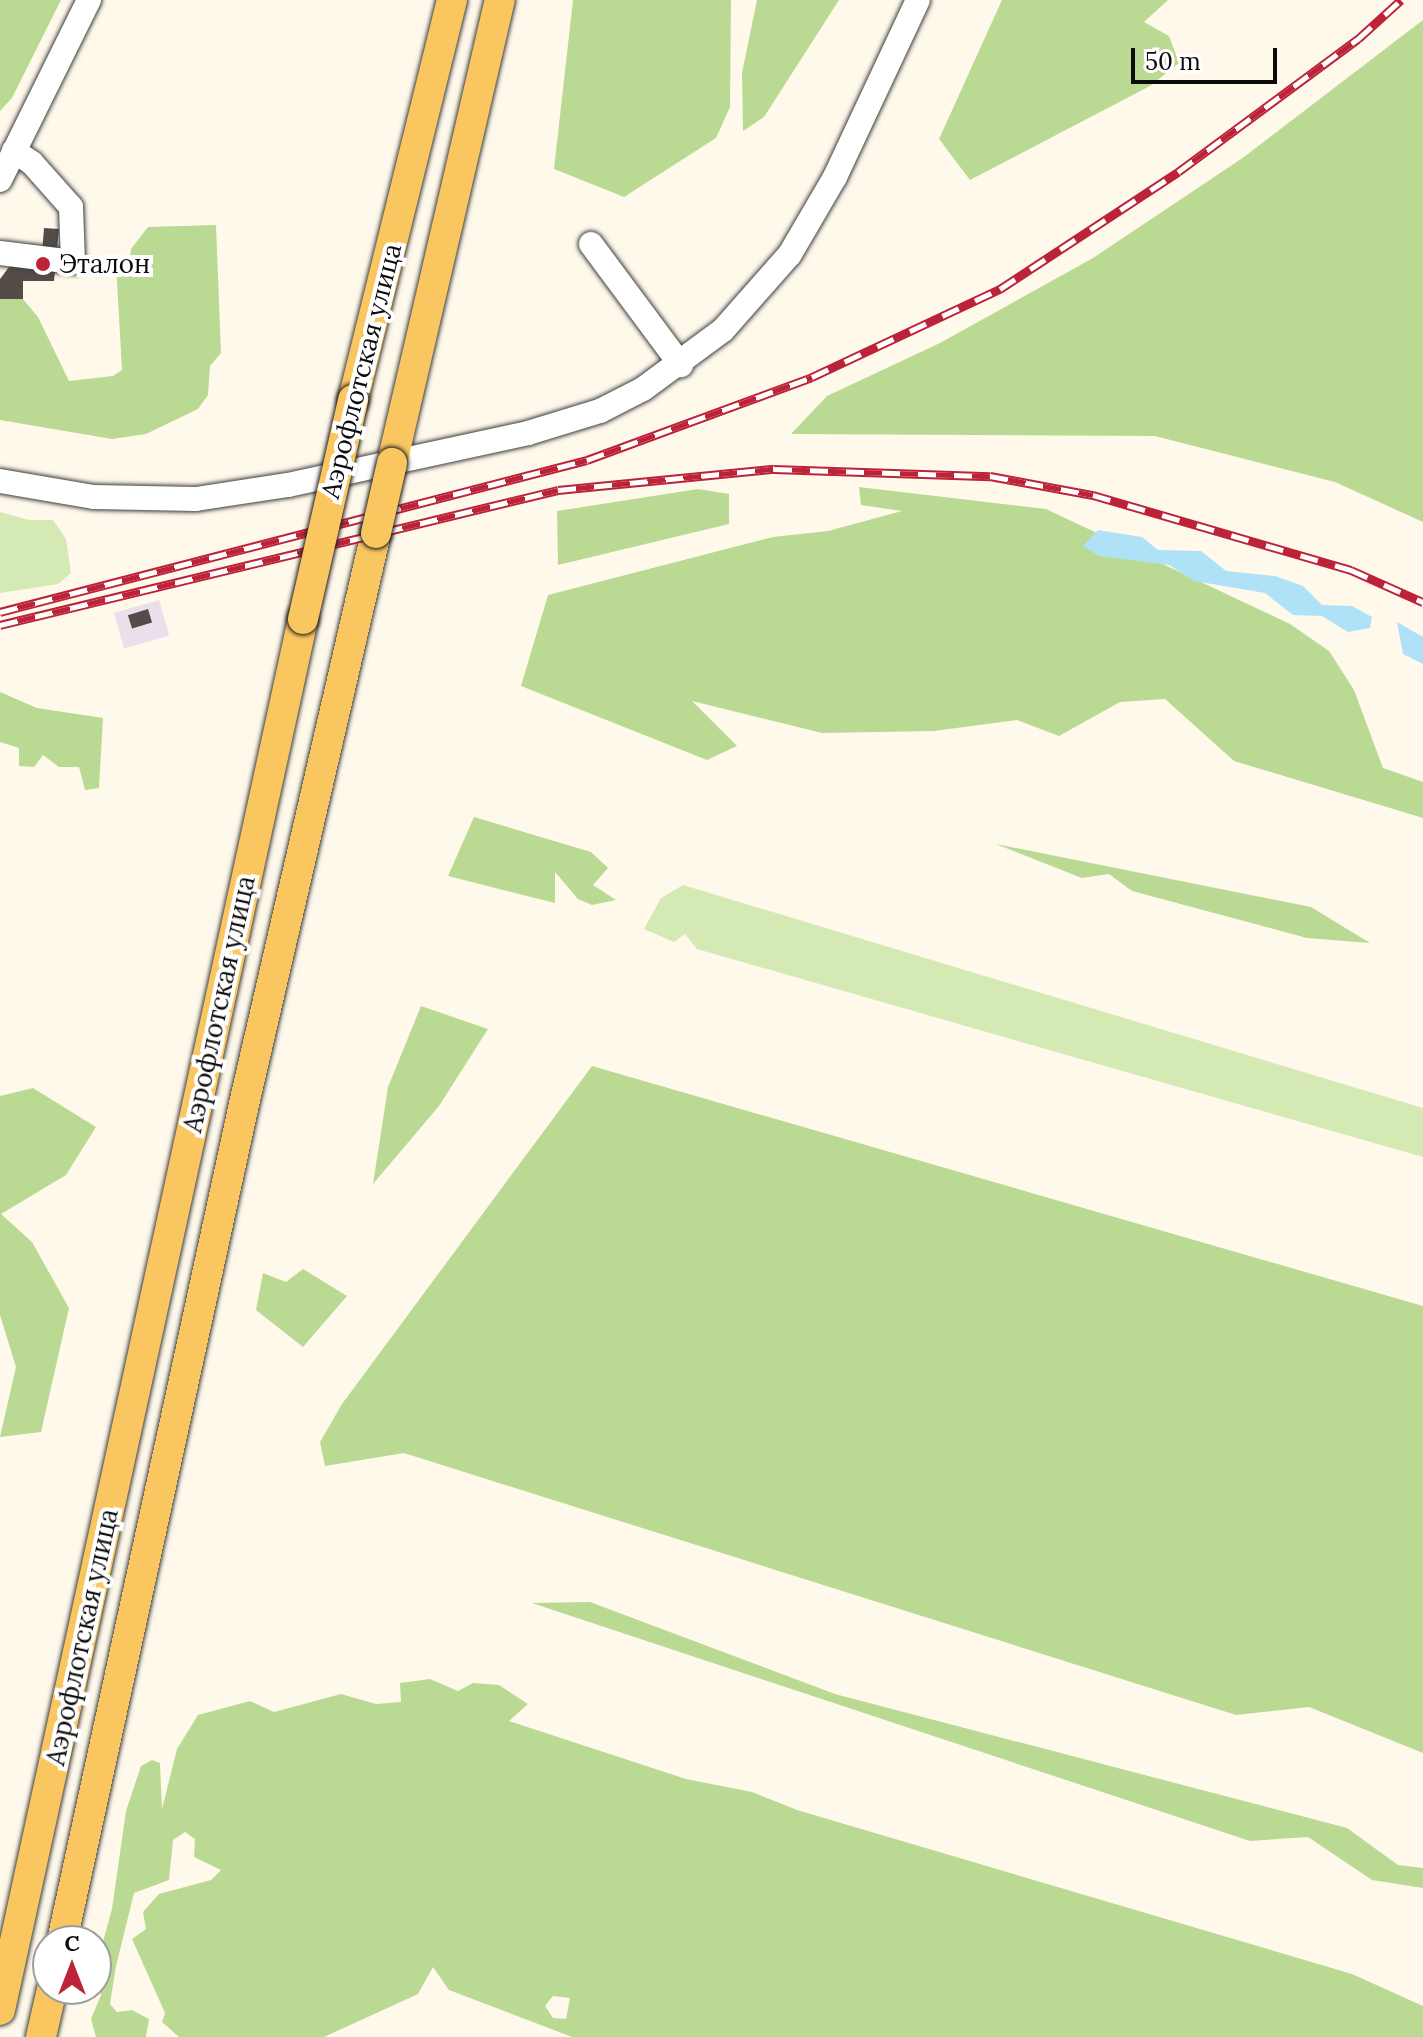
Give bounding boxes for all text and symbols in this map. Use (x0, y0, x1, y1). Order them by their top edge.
scale bar (1135, 32, 1281, 82)
text: 50 m (1145, 46, 1201, 77)
street label: Аэрофлотская улица (314, 240, 408, 502)
place label: Эталон (59, 248, 150, 280)
marker: Эталон (34, 255, 52, 273)
street label: Аэрофлотская улица (177, 873, 261, 1135)
street label: Аэрофлотская улица (40, 1506, 124, 1768)
north arrow (32, 1925, 112, 2005)
text: С (64, 1929, 80, 1957)

